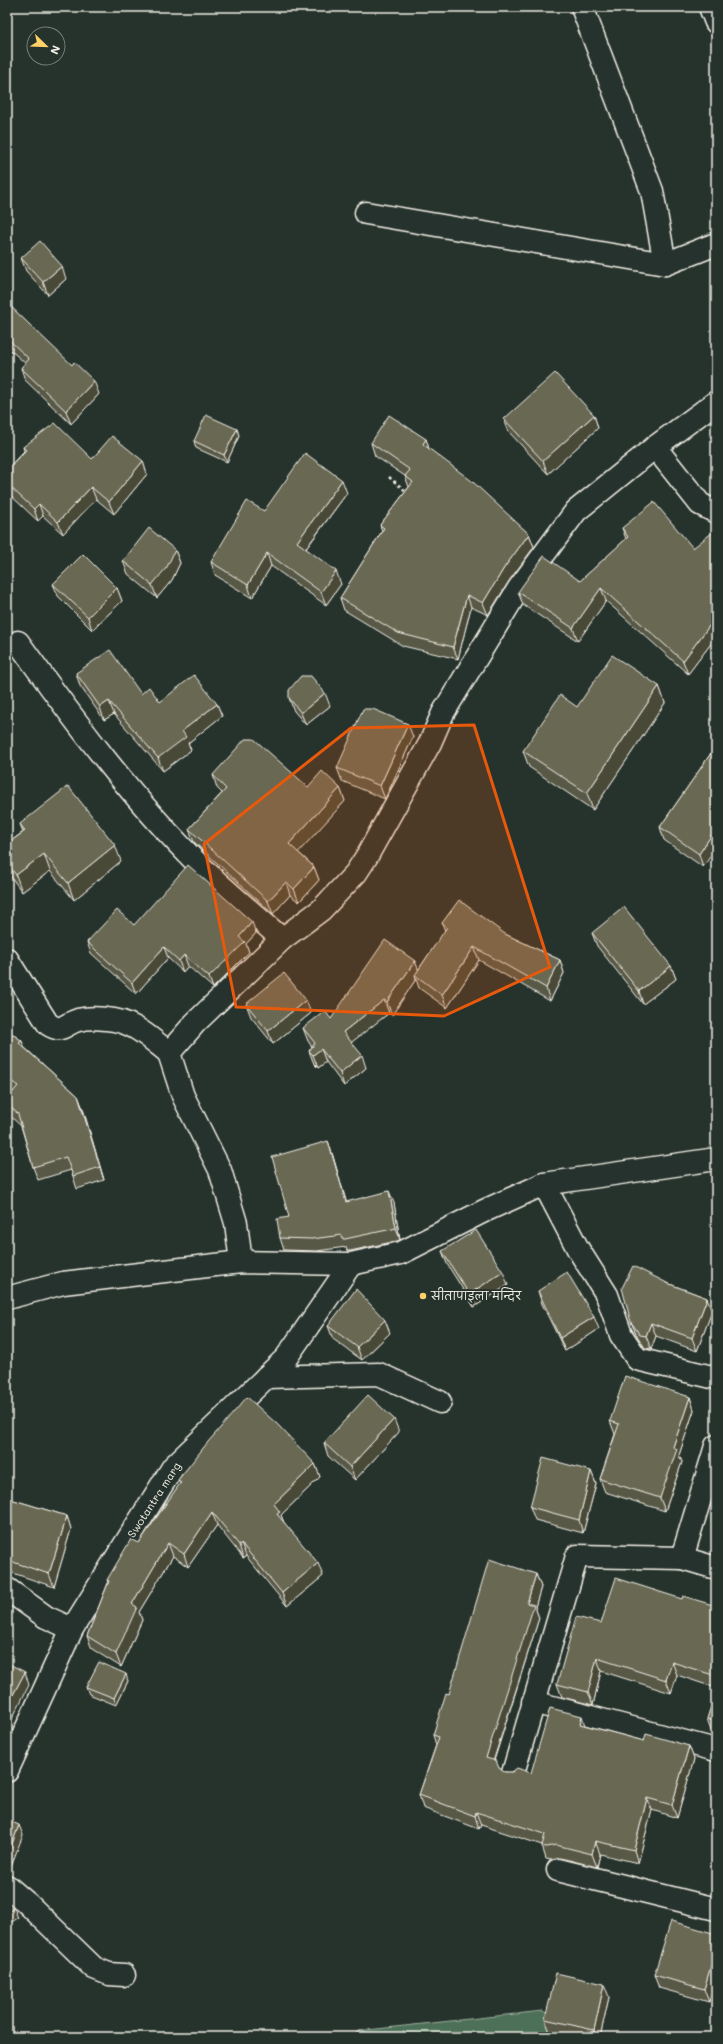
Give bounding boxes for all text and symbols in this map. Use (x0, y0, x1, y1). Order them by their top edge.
north arrow (26, 26, 66, 66)
text: N (47, 43, 64, 57)
place label: सीतापाइला मन्दिर (430, 1287, 522, 1303)
marker: सीतापाइला मन्दिर (418, 1291, 428, 1301)
street label: Swotantra marg (124, 1459, 184, 1540)

